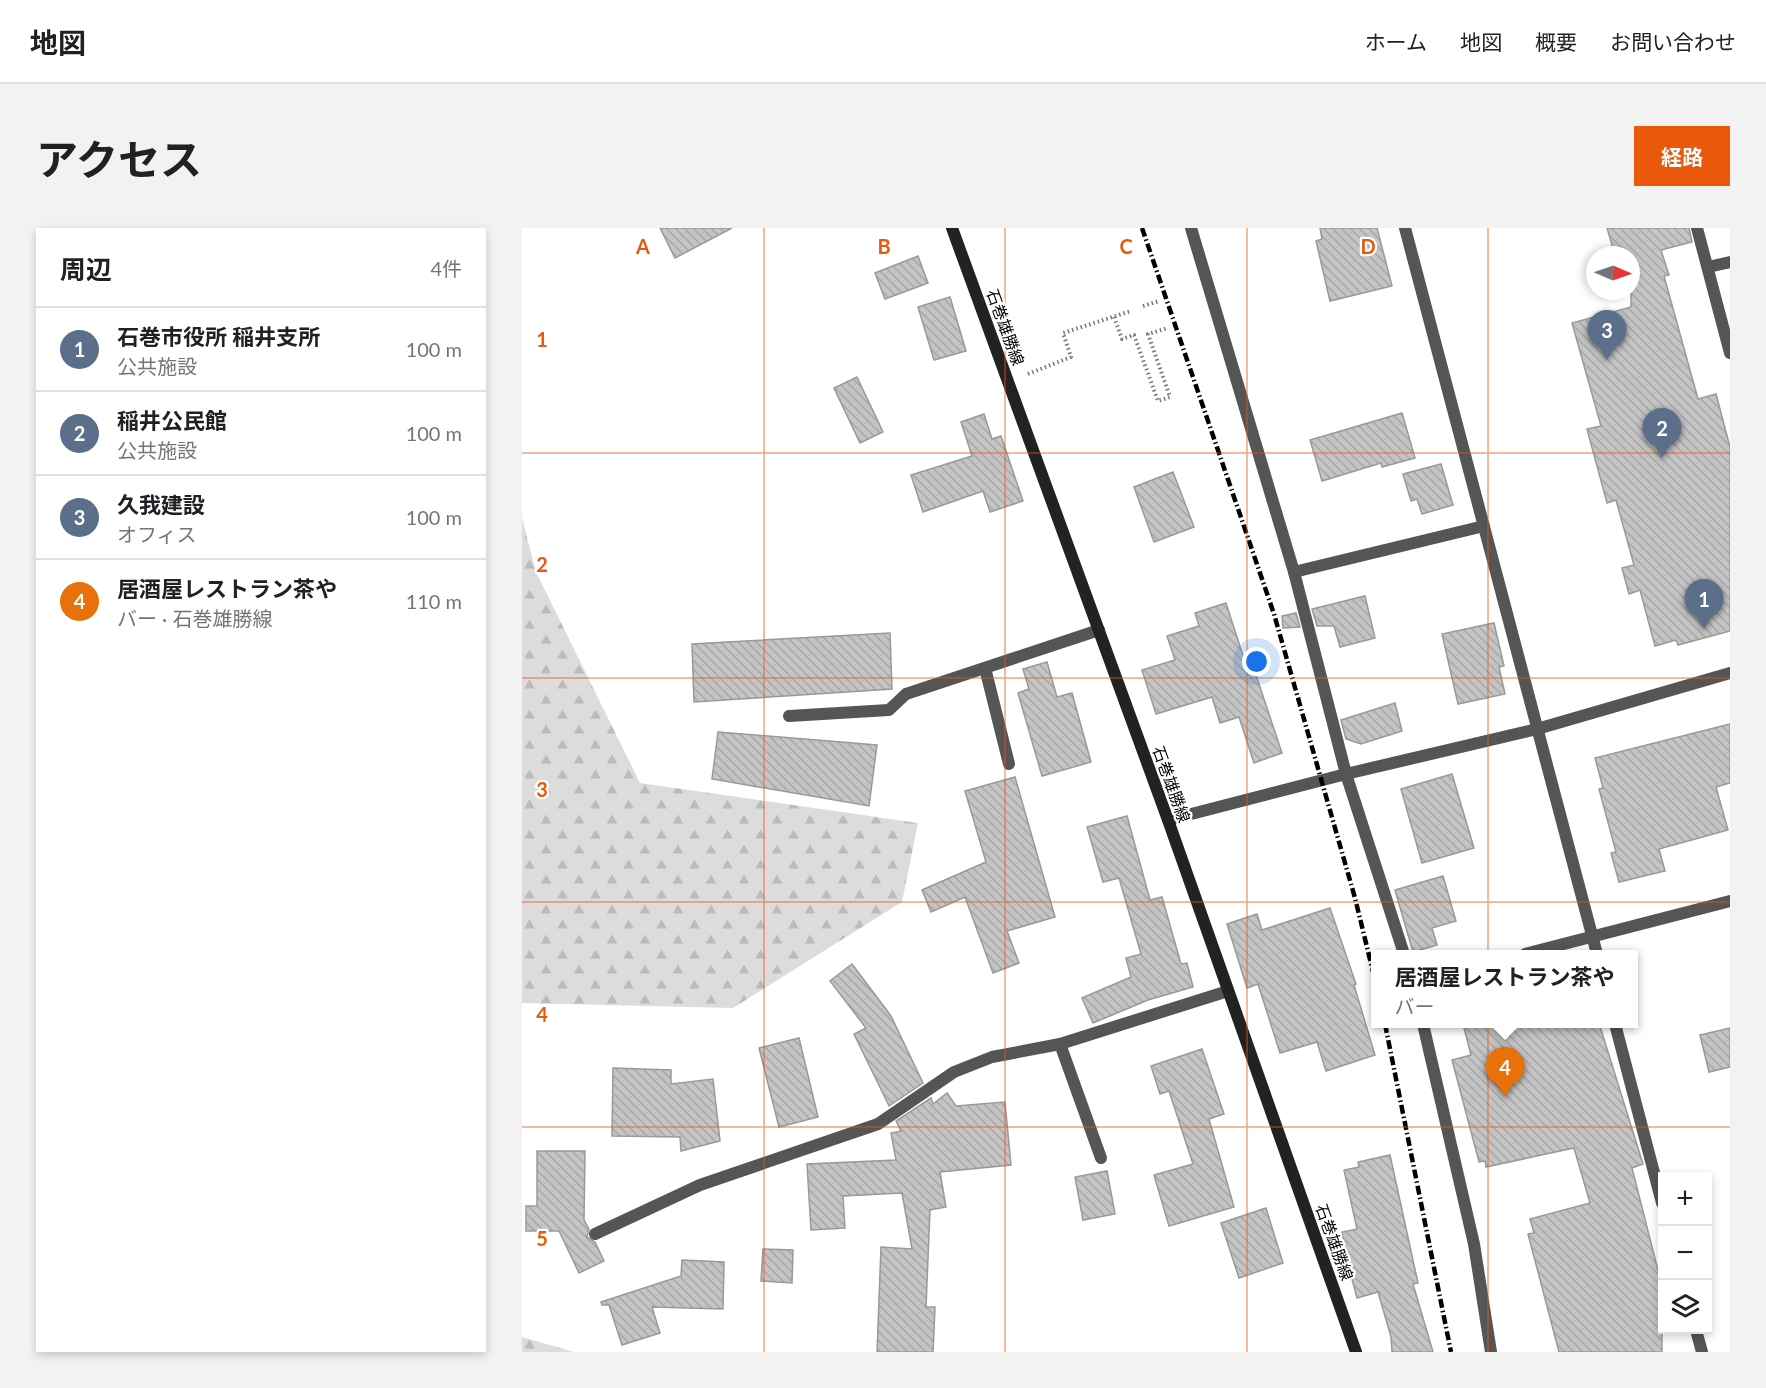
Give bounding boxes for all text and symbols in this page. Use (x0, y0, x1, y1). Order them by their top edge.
text: 地図 (30, 25, 86, 59)
text: ホーム (1365, 29, 1427, 54)
text: 地図 (1460, 29, 1502, 54)
text: 概要 (1535, 29, 1577, 54)
text: お問い合わせ (1610, 29, 1736, 54)
button: 経路 (1634, 126, 1730, 186)
text: アクセス (36, 134, 202, 184)
text: A (635, 234, 650, 258)
text: B (877, 234, 891, 258)
text: C (1119, 234, 1133, 258)
text: D (1360, 234, 1376, 258)
north arrow (1586, 246, 1640, 300)
text: 周辺 (60, 253, 112, 285)
text: 4件 (430, 256, 462, 280)
street label: 石巻雄勝線 (983, 286, 1029, 368)
pin: 3 (1588, 310, 1626, 360)
text: 石巻市役所 稲井支所 (117, 323, 320, 350)
text: 1 (536, 327, 548, 351)
text: 1 (74, 337, 85, 361)
text: 100 m (406, 337, 462, 361)
text: 公共施設 (117, 354, 197, 378)
text: 稲井公民館 (117, 407, 227, 434)
pin: 2 (1642, 408, 1682, 458)
text: 2 (74, 421, 85, 445)
text: 100 m (406, 421, 462, 445)
text: 公共施設 (117, 438, 197, 462)
text: 久我建設 (117, 491, 205, 518)
text: 3 (74, 505, 85, 529)
text: 100 m (406, 505, 462, 529)
text: オフィス (117, 522, 197, 546)
text: 2 (536, 552, 548, 576)
text: 居酒屋レストラン茶や (117, 575, 337, 602)
pin: 1 (1684, 580, 1724, 629)
text: 4 (74, 589, 85, 613)
text: 110 m (406, 589, 462, 613)
text: バー · 石巻雄勝線 (117, 606, 272, 630)
your location (1242, 647, 1271, 676)
street label: 石巻雄勝線 (1149, 743, 1195, 825)
text: 3 (536, 777, 548, 801)
popup (1371, 950, 1638, 1028)
text: 居酒屋レストラン茶や (1394, 963, 1615, 990)
text: バー (1394, 994, 1434, 1018)
text: 4 (536, 1002, 548, 1026)
pin: 4 (1486, 1048, 1524, 1097)
map controls (1658, 1172, 1712, 1334)
button: + (1658, 1172, 1712, 1226)
street label: 石巻雄勝線 (1312, 1201, 1358, 1283)
text: 5 (536, 1226, 548, 1250)
button: − (1658, 1226, 1712, 1280)
button: layers (1658, 1280, 1712, 1334)

